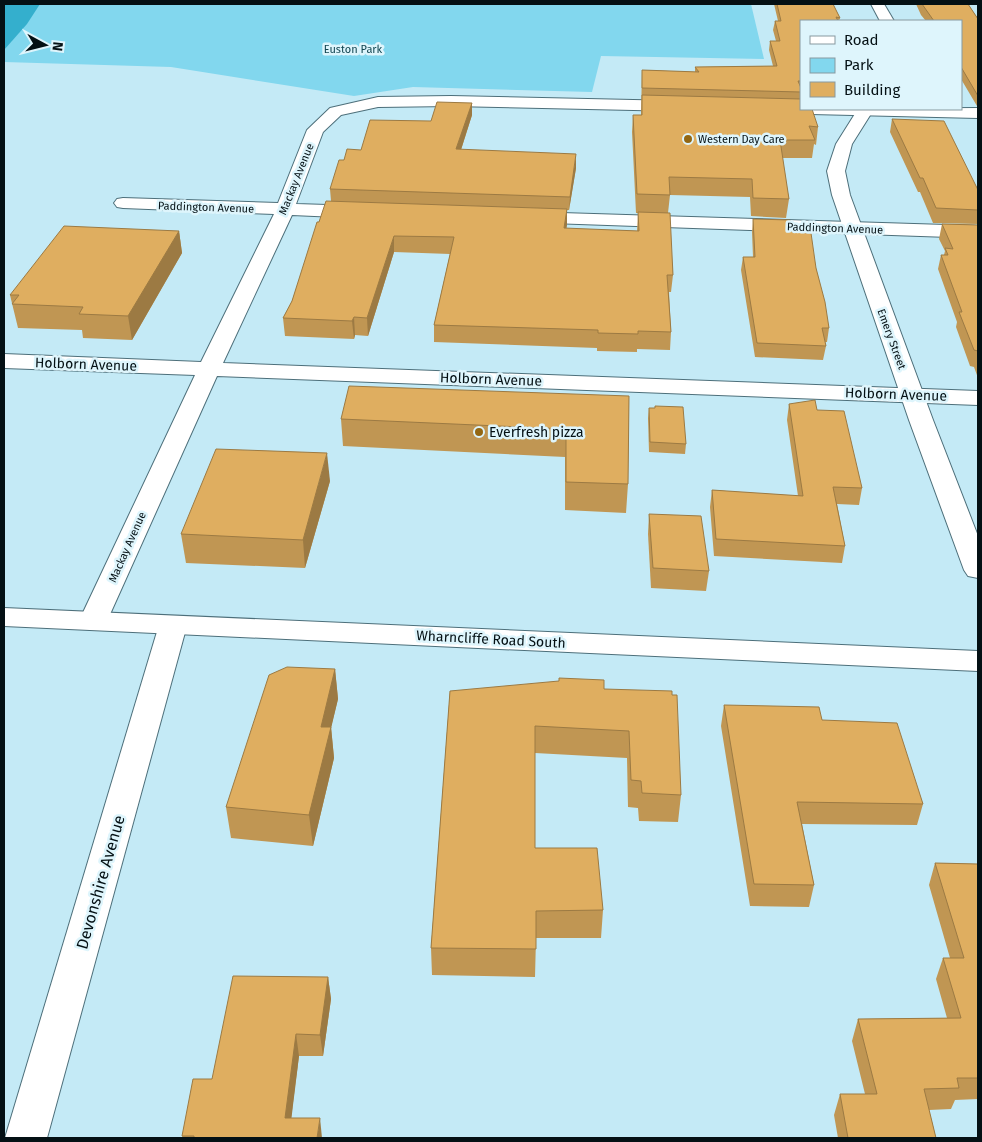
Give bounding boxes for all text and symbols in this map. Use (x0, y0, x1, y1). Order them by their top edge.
north arrow (20, 20, 70, 70)
legend (800, 20, 962, 110)
text: Road (844, 31, 879, 49)
text: N (48, 41, 66, 52)
park label: Euston Park (324, 43, 383, 56)
text: Park (844, 56, 874, 74)
text: Building (844, 81, 900, 99)
marker: Western Day Care (682, 133, 694, 145)
place label: Western Day Care (698, 133, 785, 146)
street label: Mackay Avenue (276, 142, 317, 217)
street label: Paddington Avenue (158, 199, 254, 216)
street label: Paddington Avenue (787, 220, 883, 237)
street label: Emery Street (875, 307, 909, 371)
street label: Holborn Avenue (35, 354, 137, 375)
street label: Holborn Avenue (440, 369, 542, 390)
street label: Holborn Avenue (845, 384, 947, 405)
place label: Everfresh pizza (489, 424, 584, 441)
marker: Everfresh pizza (473, 426, 485, 438)
street label: Mackay Avenue (106, 510, 149, 585)
street label: Wharncliffe Road South (416, 627, 566, 652)
street label: Devonshire Avenue (72, 813, 129, 951)

